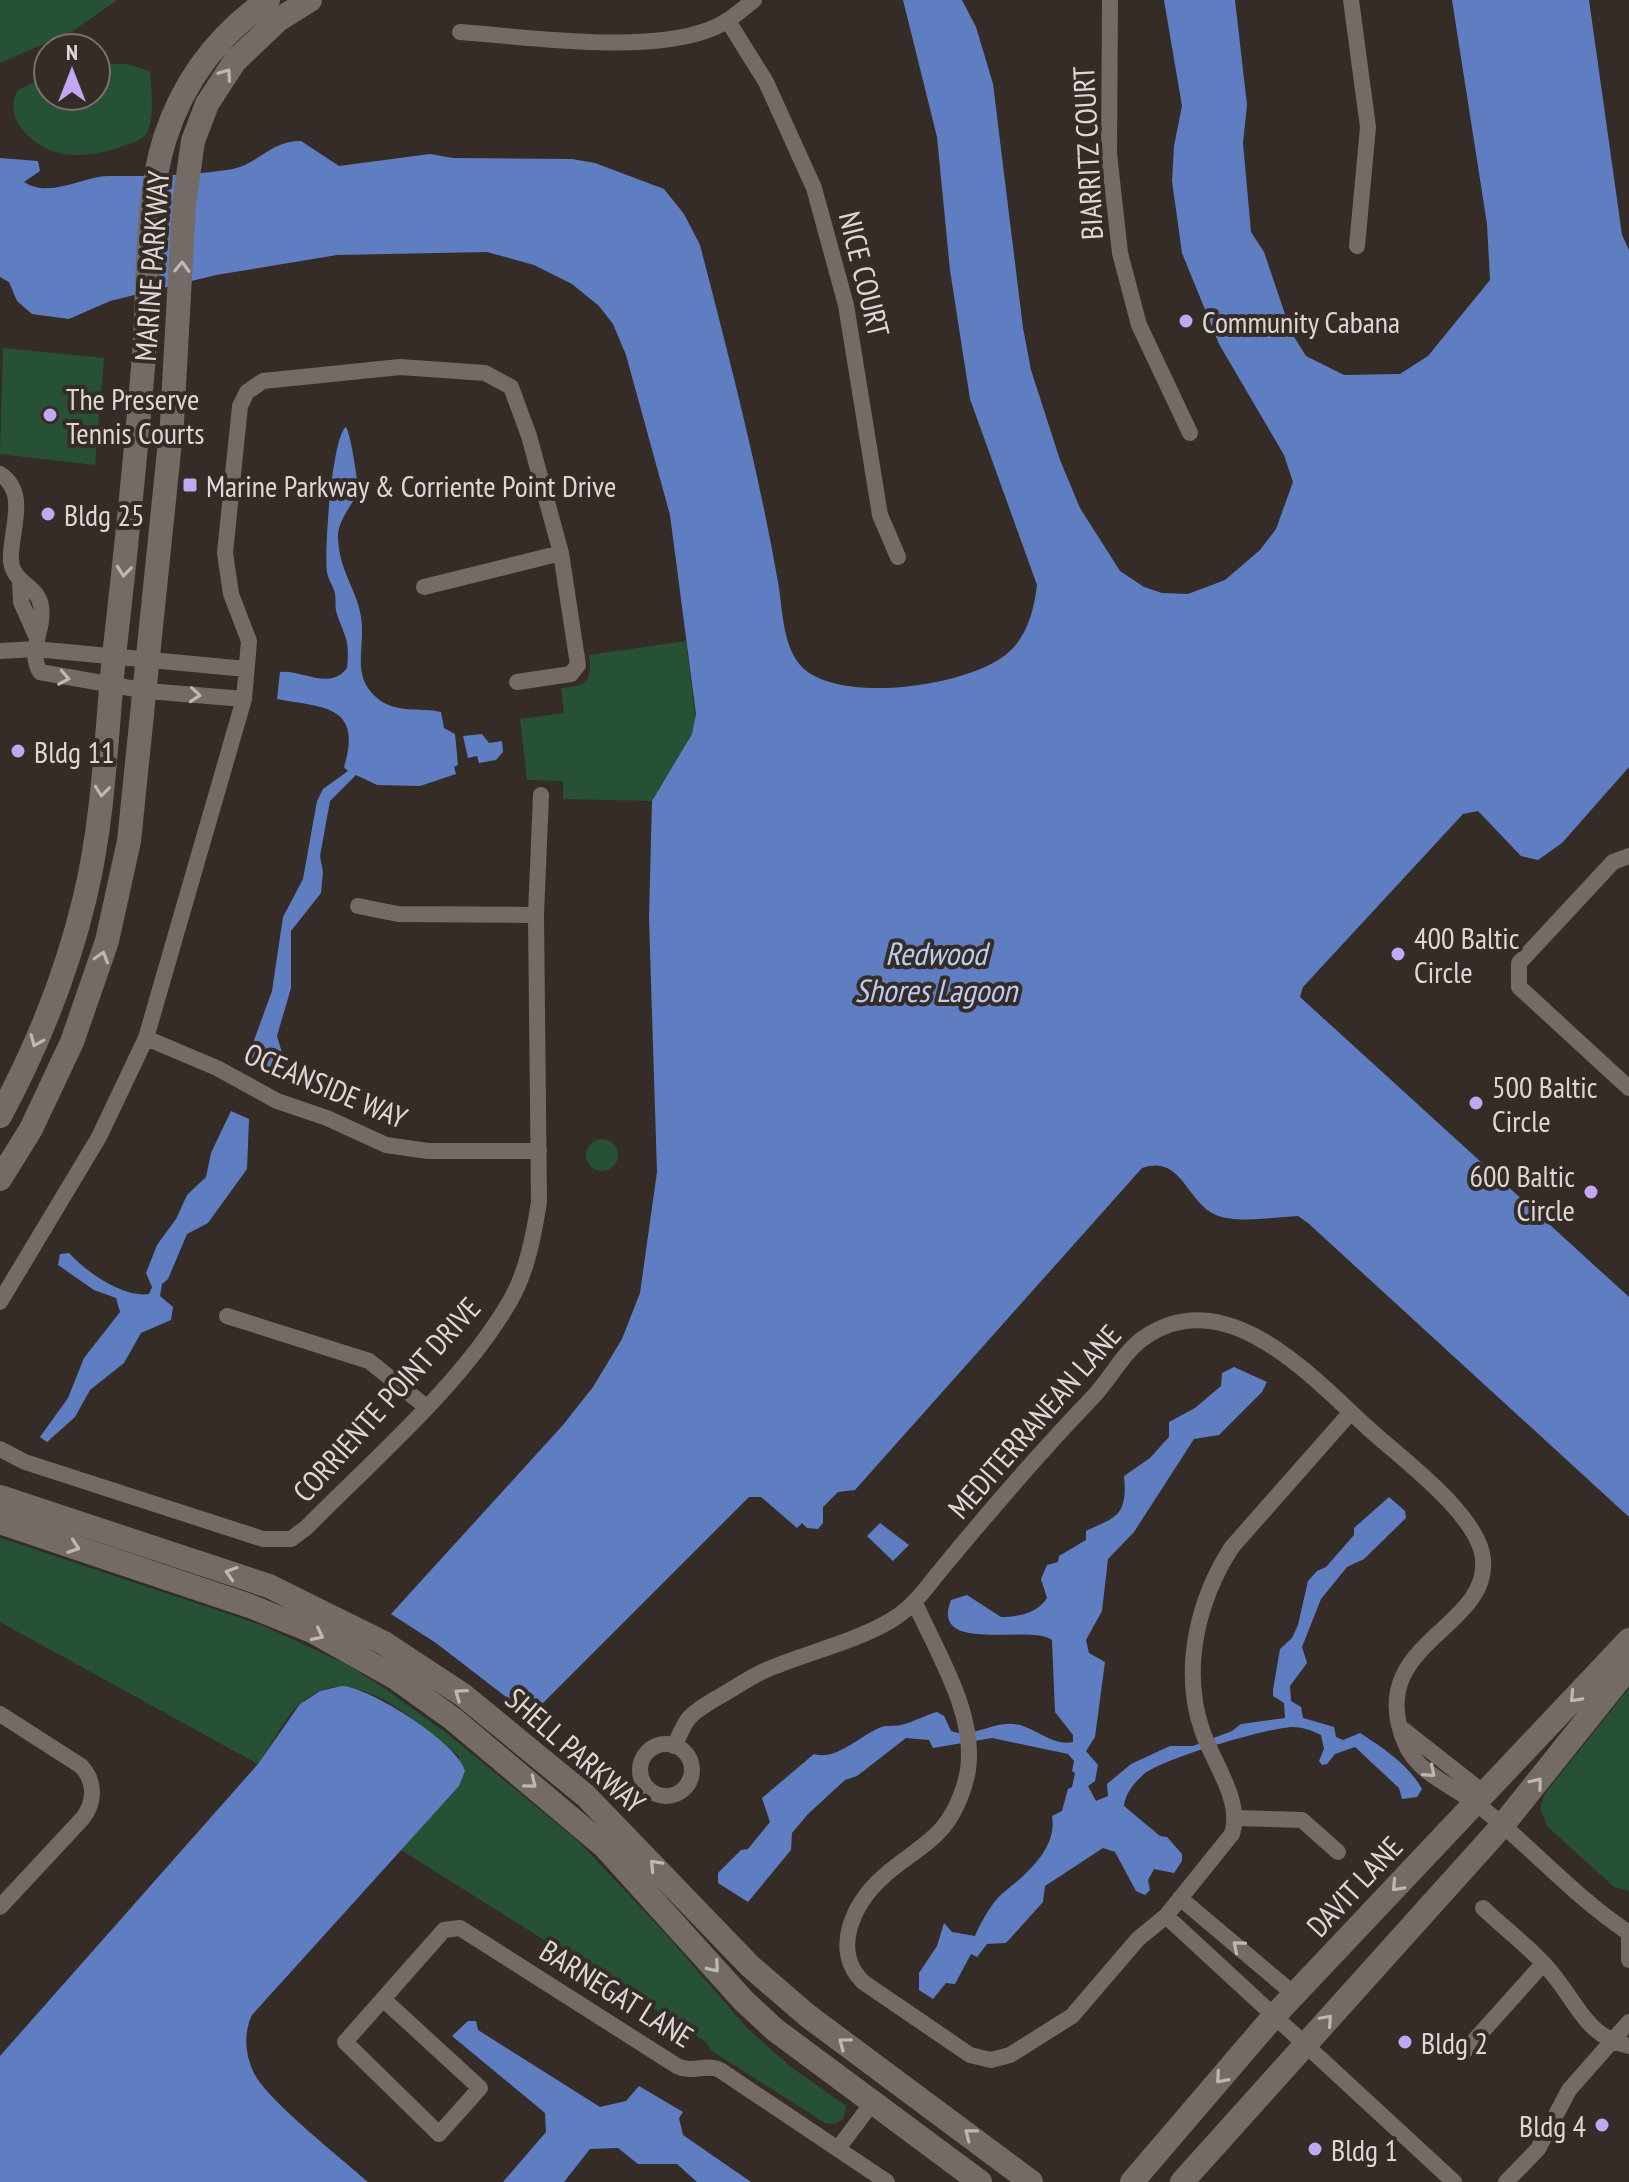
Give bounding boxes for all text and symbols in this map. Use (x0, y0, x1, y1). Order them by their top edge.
north arrow (32, 32, 112, 112)
text: N (66, 38, 78, 66)
street label: BIARRITZ COURT (1063, 65, 1111, 241)
one-way arrow (216, 68, 231, 83)
street label: MARINE PARKWAY (125, 169, 177, 362)
street label: NICE COURT (831, 207, 899, 341)
one-way arrow (174, 260, 191, 273)
place label: Community Cabana (1202, 302, 1400, 341)
marker: Community Cabana (1177, 312, 1195, 330)
place label: The Preserve Tennis Courts (66, 379, 204, 452)
marker: The Preserve Tennis Courts (41, 406, 59, 424)
place label: Marine Parkway & Corriente Point Drive (206, 466, 616, 505)
marker: Marine Parkway & Corriente Point Drive (181, 476, 199, 494)
place label: Bldg 25 (64, 495, 144, 534)
marker: Bldg 25 (39, 505, 57, 523)
one-way arrow (115, 564, 132, 577)
one-way arrow (57, 668, 70, 685)
one-way arrow (189, 687, 202, 704)
place label: Bldg 11 (34, 732, 114, 771)
marker: Bldg 11 (9, 742, 27, 760)
one-way arrow (94, 785, 111, 798)
place label: 400 Baltic Circle (1414, 918, 1520, 991)
water label: Redwood Shores Lagoon (855, 932, 1019, 1011)
marker: 400 Baltic Circle (1389, 945, 1407, 963)
one-way arrow (93, 950, 109, 964)
one-way arrow (30, 1033, 46, 1048)
street label: OCEANSIDE WAY (239, 1033, 414, 1137)
place label: 500 Baltic Circle (1492, 1067, 1598, 1140)
marker: 500 Baltic Circle (1467, 1094, 1485, 1112)
place label: 600 Baltic Circle (1470, 1156, 1575, 1229)
marker: 600 Baltic Circle (1582, 1183, 1600, 1201)
street label: CORRIENTE POINT DRIVE (284, 1288, 488, 1510)
street label: MEDITERRANEAN LANE (939, 1316, 1129, 1526)
one-way arrow (66, 1537, 80, 1554)
one-way arrow (225, 1567, 239, 1583)
one-way arrow (310, 1625, 325, 1641)
street label: SHELL PARKWAY (498, 1679, 654, 1822)
one-way arrow (1570, 1688, 1585, 1702)
one-way arrow (454, 1689, 469, 1704)
one-way arrow (1421, 1762, 1435, 1777)
one-way arrow (522, 1773, 536, 1788)
one-way arrow (1527, 1777, 1541, 1792)
street label: DAVIT LANE (1298, 1827, 1410, 1945)
one-way arrow (650, 1860, 665, 1874)
one-way arrow (1393, 1877, 1407, 1892)
street label: BARNEGAT LANE (533, 1930, 701, 2056)
one-way arrow (1233, 1941, 1247, 1956)
one-way arrow (704, 1958, 719, 1972)
one-way arrow (1318, 2014, 1332, 2029)
place label: Bldg 2 (1421, 2023, 1488, 2062)
marker: Bldg 2 (1396, 2033, 1414, 2051)
one-way arrow (838, 2038, 853, 2053)
one-way arrow (1216, 2068, 1231, 2083)
place label: Bldg 4 (1519, 2106, 1586, 2145)
marker: Bldg 4 (1593, 2116, 1611, 2134)
one-way arrow (964, 2130, 979, 2144)
place label: Bldg 1 (1331, 2130, 1398, 2169)
marker: Bldg 1 (1306, 2140, 1324, 2158)

